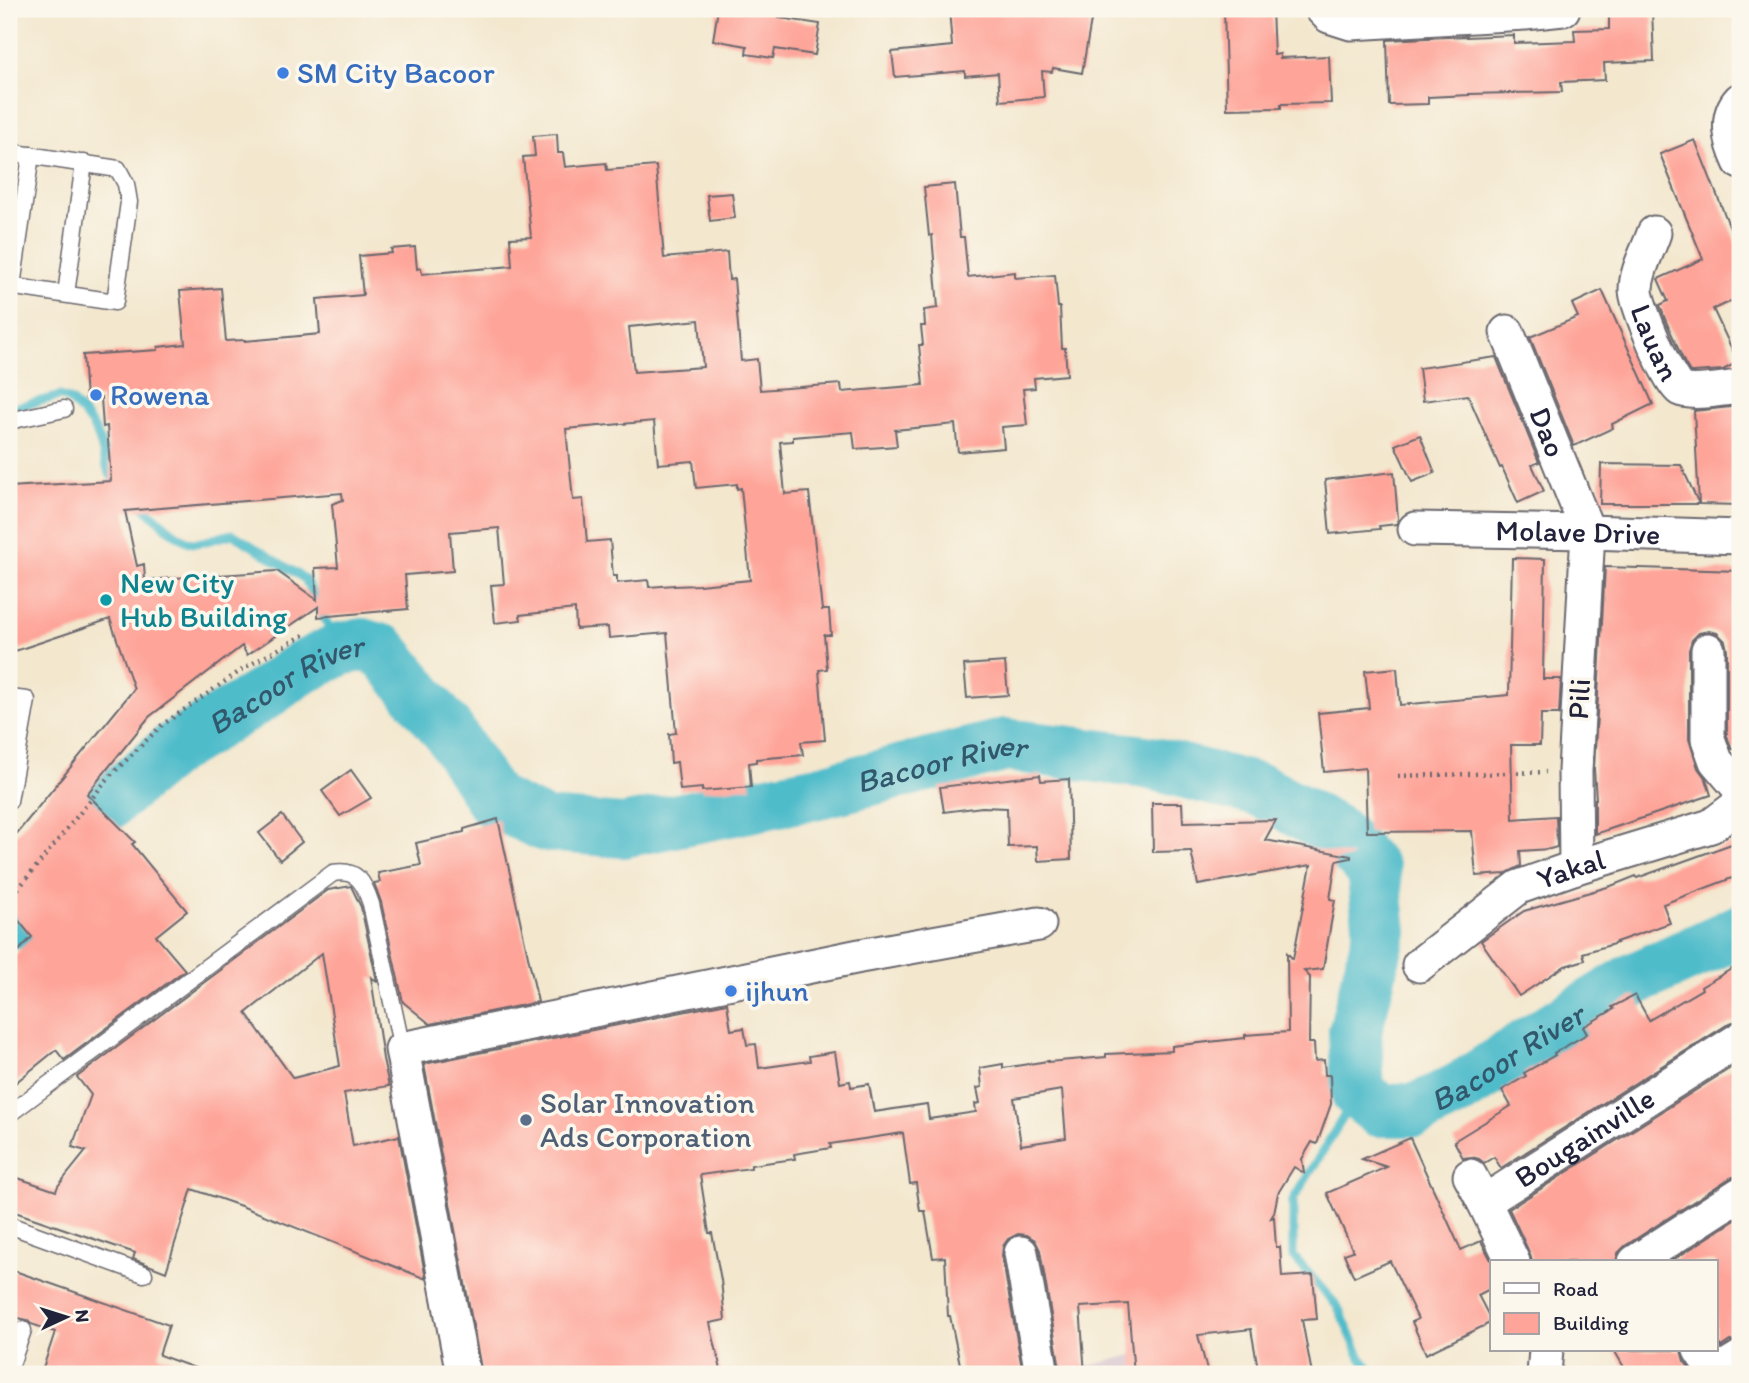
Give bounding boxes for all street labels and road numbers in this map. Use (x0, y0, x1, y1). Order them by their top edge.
street label: Lauan (1623, 299, 1688, 387)
street label: Dao (1521, 401, 1575, 462)
street label: Molave Drive (1495, 511, 1661, 552)
street label: Pili (1559, 678, 1598, 720)
street label: Yakal (1532, 840, 1610, 897)
street label: Bougainville (1507, 1079, 1661, 1196)

